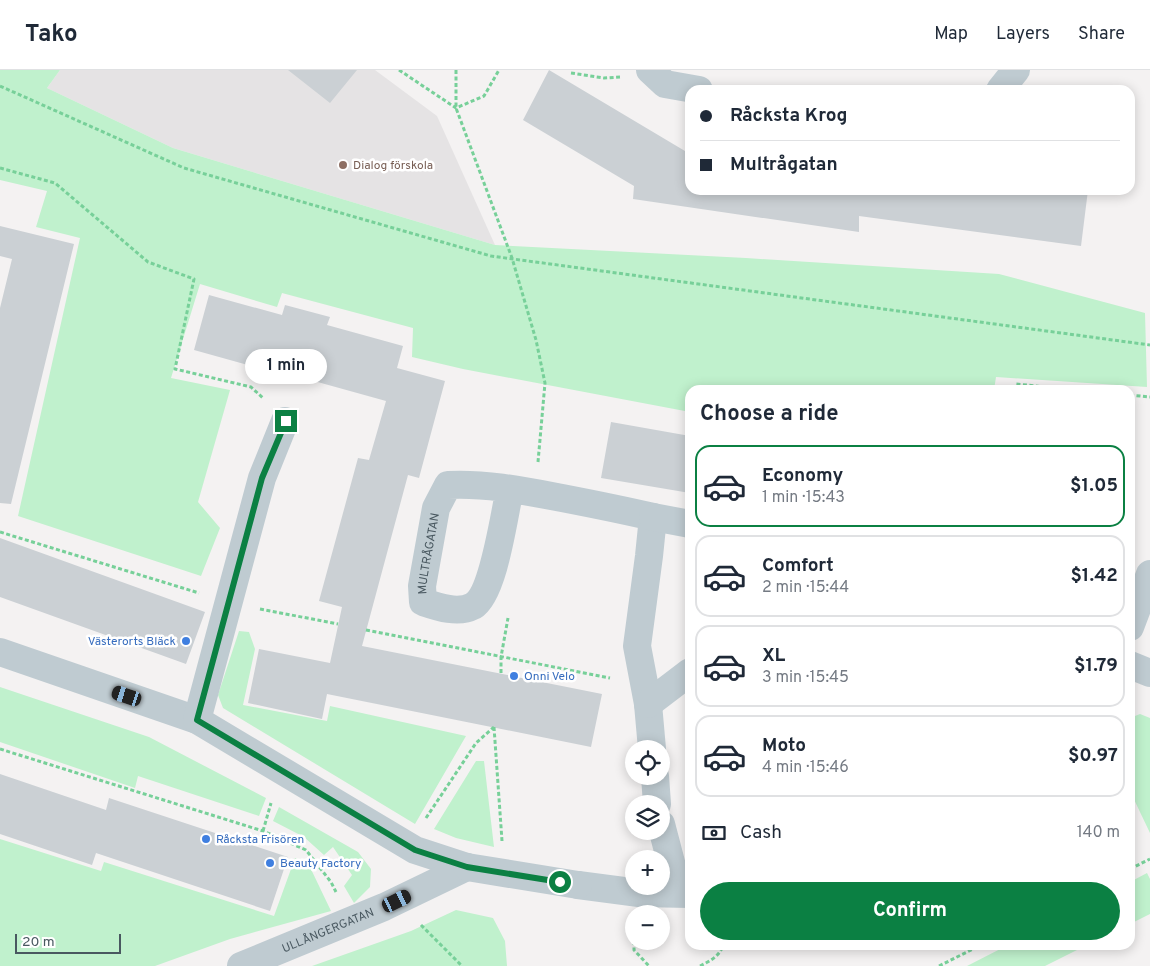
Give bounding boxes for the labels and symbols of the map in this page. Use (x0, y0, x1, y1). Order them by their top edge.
place label: Dialog förskola (353, 158, 433, 174)
marker: Dialog förskola (337, 159, 349, 171)
callout: 1 min (245, 348, 327, 384)
route end (275, 410, 297, 432)
street label: MULTRÅGATAN (415, 512, 444, 595)
place label: Västerorts Bläck (88, 634, 176, 650)
marker: Västerorts Bläck (180, 635, 192, 647)
place label: Onni Velo (524, 669, 575, 685)
marker: Onni Velo (508, 670, 520, 682)
car (110, 684, 143, 708)
place label: Råcksta Frisören (216, 832, 304, 848)
marker: Råcksta Frisören (200, 833, 212, 845)
place label: Beauty Factory (280, 856, 361, 872)
marker: Beauty Factory (264, 857, 276, 869)
route start (549, 871, 571, 893)
car (380, 888, 413, 914)
street label: ULLÅNGERGATAN (280, 905, 377, 957)
scale bar (15, 931, 121, 954)

